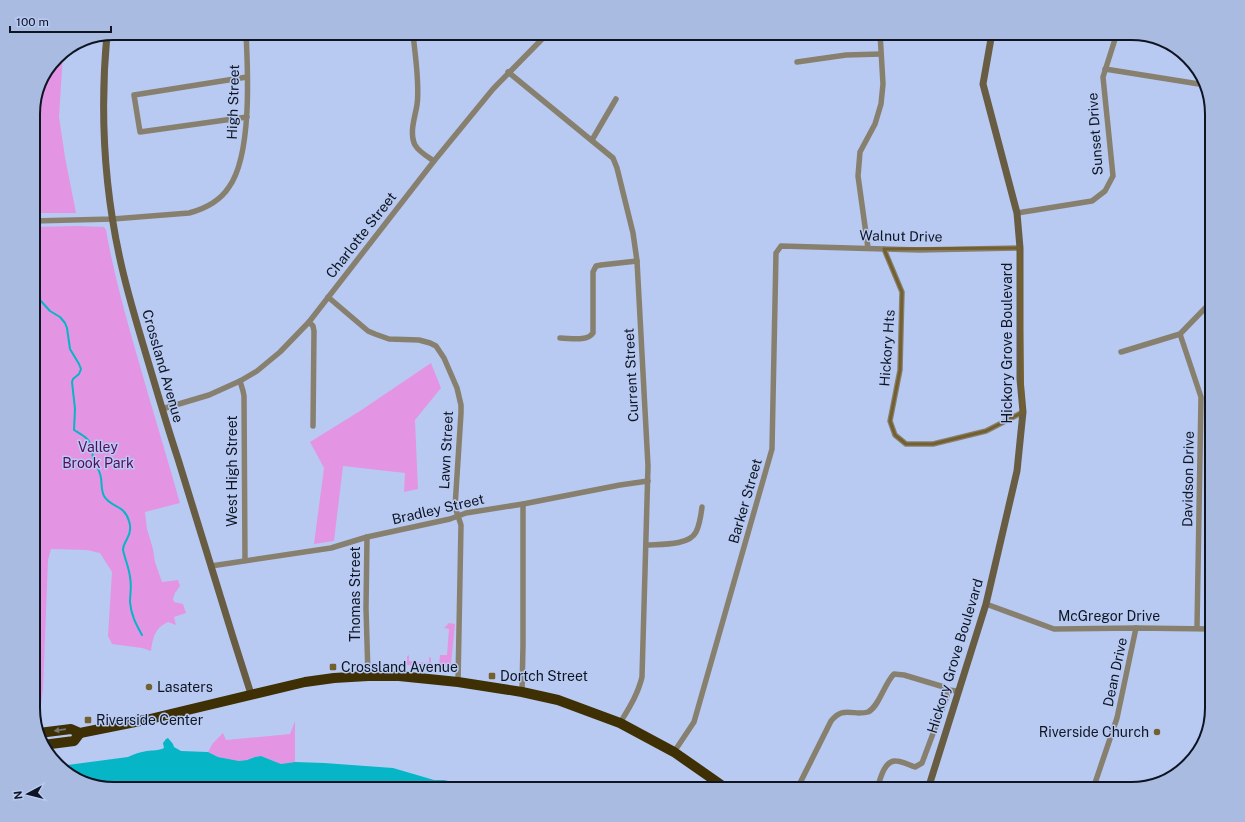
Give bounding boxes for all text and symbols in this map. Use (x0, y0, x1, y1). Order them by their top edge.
scale bar (10, 8, 111, 34)
text: 100 m (16, 15, 49, 29)
street label: High Street (224, 64, 242, 140)
street label: Sunset Drive (1084, 92, 1106, 176)
street label: Charlotte Street (323, 189, 399, 281)
street label: Walnut Drive (859, 227, 943, 245)
street label: Hickory Grove Boulevard (999, 263, 1015, 423)
street label: Crossland Avenue (139, 308, 187, 424)
street label: Hickory Hts (876, 309, 898, 387)
street label: Current Street (621, 328, 641, 422)
street label: Lawn Street (436, 410, 456, 490)
street label: West High Street (224, 415, 240, 527)
street label: Davidson Drive (1179, 431, 1197, 527)
park label: Valley Brook Park (62, 439, 134, 471)
street label: Barker Street (725, 457, 765, 545)
street label: Bradley Street (390, 491, 486, 527)
street label: Thomas Street (347, 546, 363, 642)
street label: Hickory Grove Boulevard (924, 577, 986, 735)
street label: McGregor Drive (1058, 608, 1160, 624)
street label: Dean Drive (1100, 636, 1130, 708)
place label: Crossland Avenue (341, 659, 458, 675)
marker: Crossland Avenue (328, 662, 338, 672)
place label: Dortch Street (500, 668, 588, 684)
marker: Dortch Street (487, 671, 497, 681)
place label: Lasaters (157, 679, 213, 695)
marker: Lasaters (144, 682, 154, 692)
place label: Riverside Center (96, 712, 203, 728)
marker: Riverside Center (83, 715, 93, 725)
place label: Riverside Church (1039, 724, 1149, 740)
one-way arrow (54, 727, 66, 733)
marker: Riverside Church (1152, 727, 1162, 737)
north arrow (8, 774, 48, 814)
text: N (12, 790, 25, 800)

